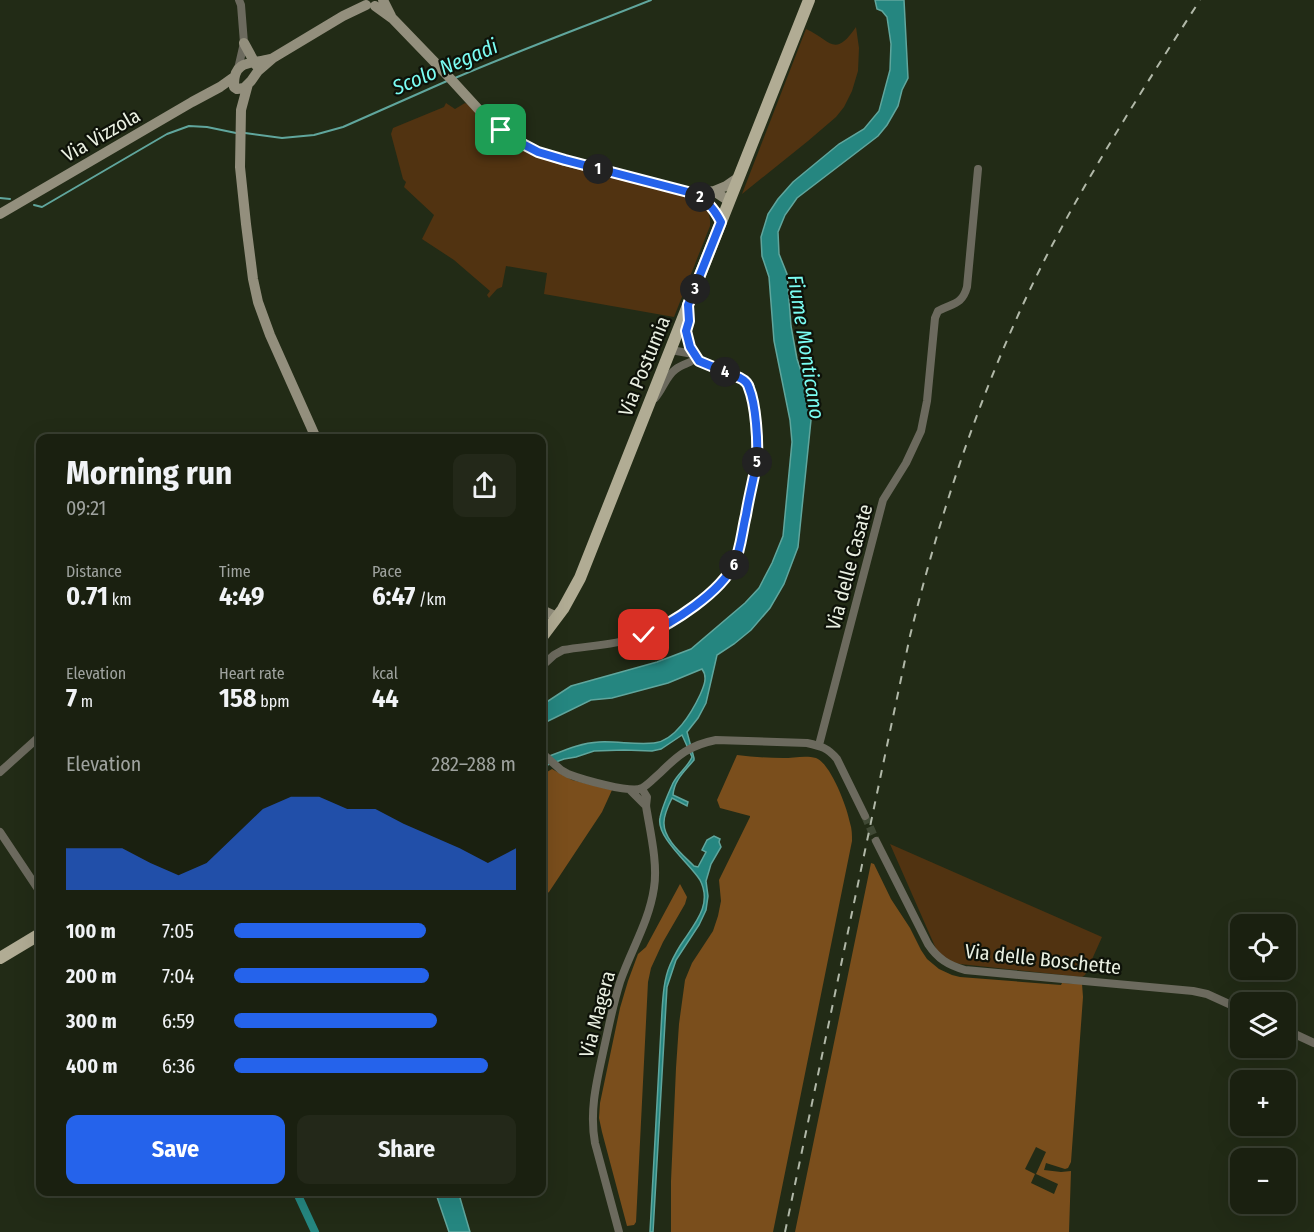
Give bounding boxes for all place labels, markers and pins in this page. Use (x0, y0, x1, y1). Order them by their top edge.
pin (475, 104, 526, 155)
pin: 1 (583, 154, 613, 184)
pin: 2 (685, 182, 715, 212)
pin: 3 (680, 274, 710, 304)
pin: 4 (710, 357, 740, 387)
pin: 5 (742, 447, 772, 477)
pin: 6 (719, 550, 749, 580)
pin (618, 609, 669, 660)

